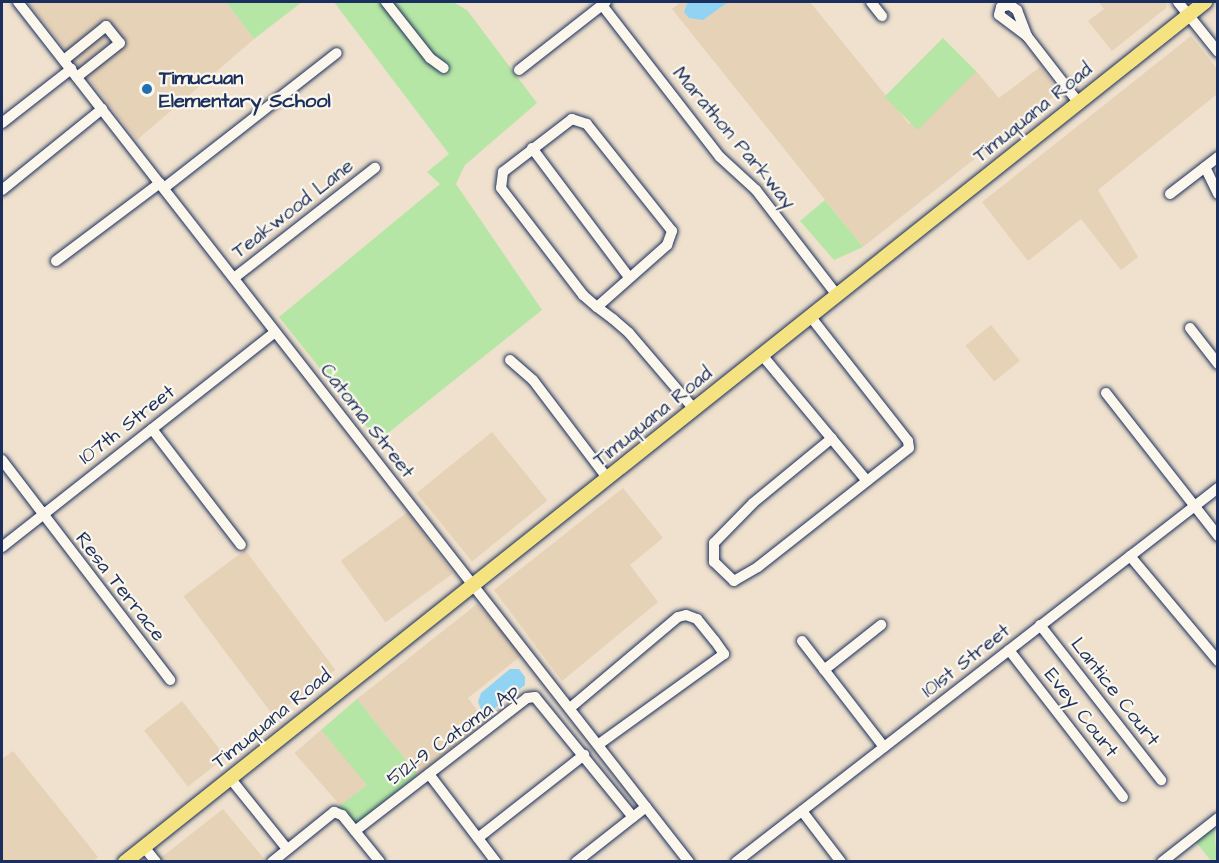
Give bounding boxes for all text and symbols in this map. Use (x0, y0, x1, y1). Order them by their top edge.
street label: Timuquana Road (969, 58, 1097, 168)
street label: Marathon Parkway (667, 62, 801, 214)
place label: Timucuan Elementary School (159, 66, 331, 113)
marker: Timucuan Elementary School (140, 82, 154, 96)
street label: Teakwood Lane (227, 154, 359, 264)
street label: Catoma Street (315, 359, 419, 483)
street label: Timuquana Road (589, 362, 717, 472)
street label: 107th Street (74, 380, 180, 470)
street label: Resa Terrace (70, 527, 170, 647)
street label: 101st Street (917, 619, 1015, 703)
street label: Lantice Court (1065, 633, 1165, 751)
street label: Timuquana Road (208, 664, 336, 774)
street label: Evey Court (1039, 664, 1123, 762)
street label: 5121-9 Catoma Ap (382, 679, 524, 791)

